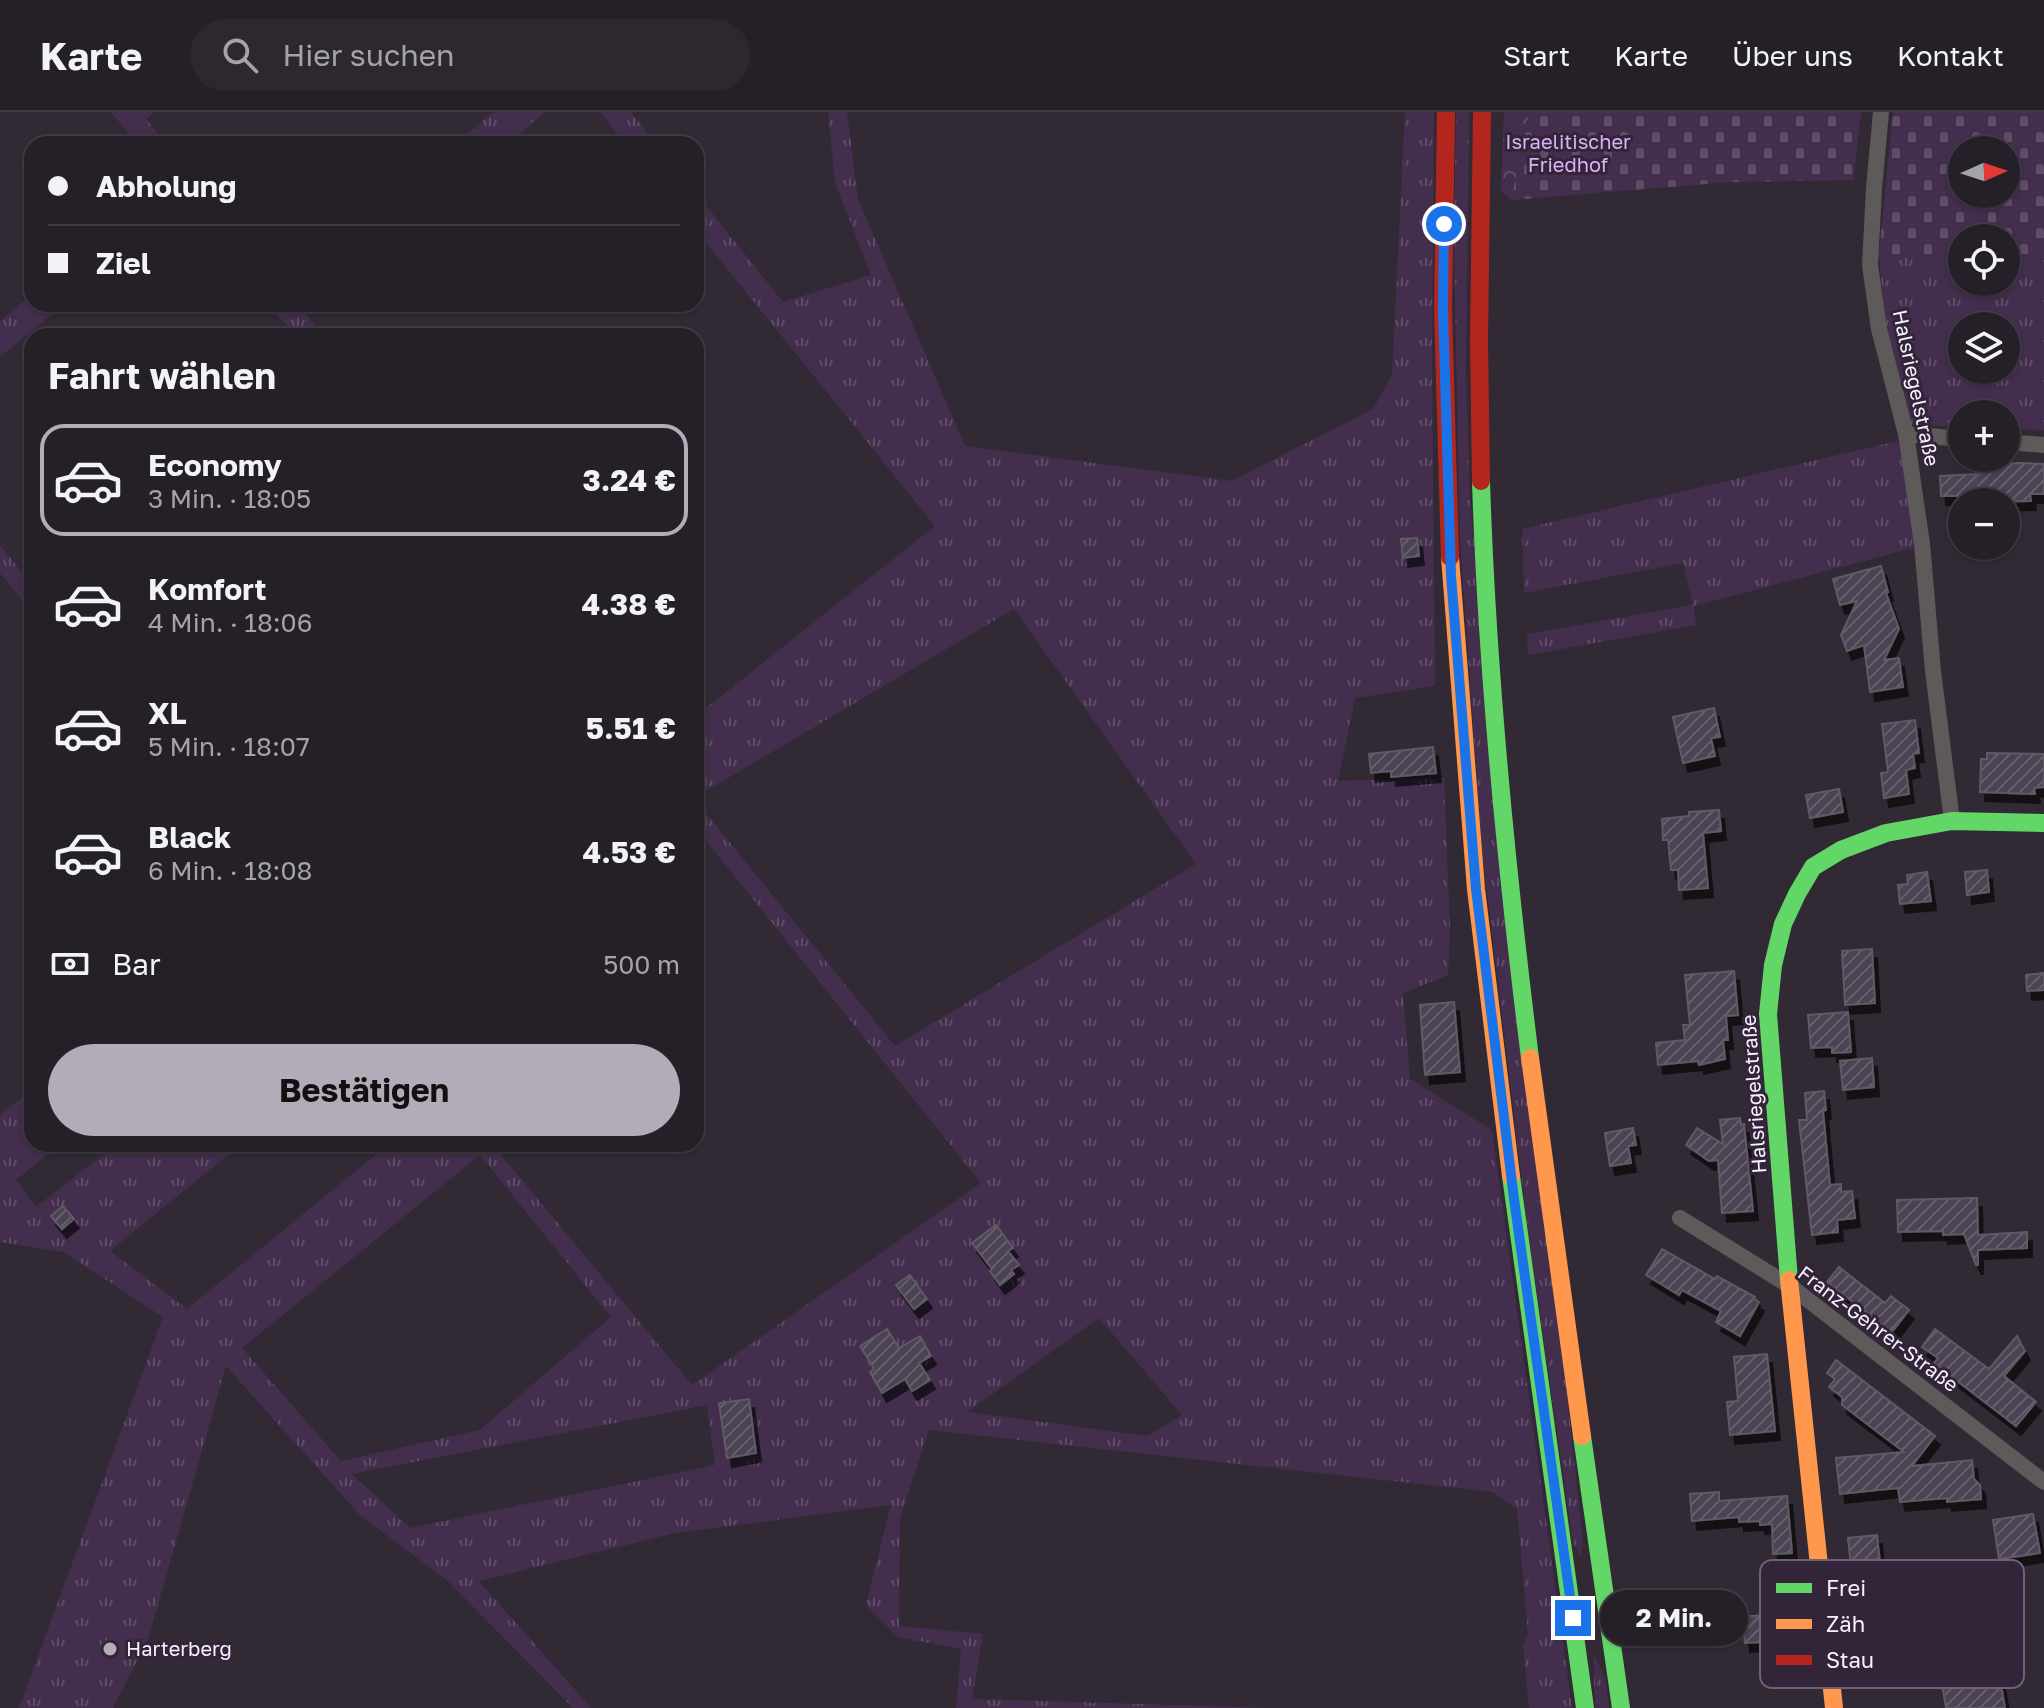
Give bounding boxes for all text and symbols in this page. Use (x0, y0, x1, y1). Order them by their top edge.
search box (190, 19, 750, 91)
text: Karte (40, 33, 142, 78)
icon: search (218, 33, 262, 77)
text: Hier suchen (282, 37, 455, 73)
text: Start (1503, 39, 1570, 72)
text: Karte (1614, 39, 1688, 72)
text: Über uns (1732, 39, 1853, 72)
text: Kontakt (1897, 39, 2004, 72)
park label: Israelitischer Friedhof (1505, 129, 1631, 176)
north arrow (1948, 136, 2020, 208)
map controls (1948, 136, 2020, 560)
text: Abholung (96, 168, 236, 204)
route start (1426, 206, 1462, 242)
button: locate (1948, 224, 2020, 296)
text: Ziel (96, 245, 151, 281)
street label: Halsriegelstraße (1889, 307, 1945, 468)
button: layers (1948, 312, 2020, 384)
text: Fahrt wählen (48, 354, 276, 397)
button: + (1948, 400, 2020, 472)
icon: car (52, 444, 124, 516)
text: Economy (148, 447, 282, 483)
text: 3.24 € (582, 462, 676, 498)
text: 3 Min. · 18:05 (148, 483, 311, 514)
button: − (1948, 488, 2020, 560)
icon: car (52, 568, 124, 640)
text: Komfort (148, 571, 267, 607)
text: 4.38 € (582, 586, 676, 622)
text: 4 Min. · 18:06 (148, 607, 312, 638)
icon: car (52, 692, 124, 764)
text: XL (148, 695, 187, 731)
text: 5.51 € (586, 710, 676, 746)
text: 5 Min. · 18:07 (148, 731, 310, 762)
icon: car (52, 816, 124, 888)
text: Black (148, 819, 231, 855)
text: 4.53 € (582, 834, 676, 870)
text: 6 Min. · 18:08 (148, 855, 312, 886)
icon: cash (48, 942, 92, 986)
text: Bar (112, 946, 161, 982)
text: 500 m (603, 949, 680, 980)
street label: Halsriegelstraße (1735, 1014, 1771, 1174)
button: Bestätigen (48, 1044, 680, 1136)
street label: Franz-Gehrer-Straße (1794, 1260, 1963, 1396)
legend (1760, 1560, 2024, 1688)
text: Frei (1826, 1574, 1866, 1601)
callout: 2 Min. (1601, 1590, 1749, 1646)
route end (1555, 1600, 1591, 1636)
text: 2 Min. (1636, 1602, 1712, 1633)
text: Zäh (1826, 1610, 1865, 1637)
place label: Harterberg (126, 1636, 232, 1660)
marker: Harterberg (101, 1640, 119, 1658)
text: Stau (1826, 1646, 1874, 1673)

